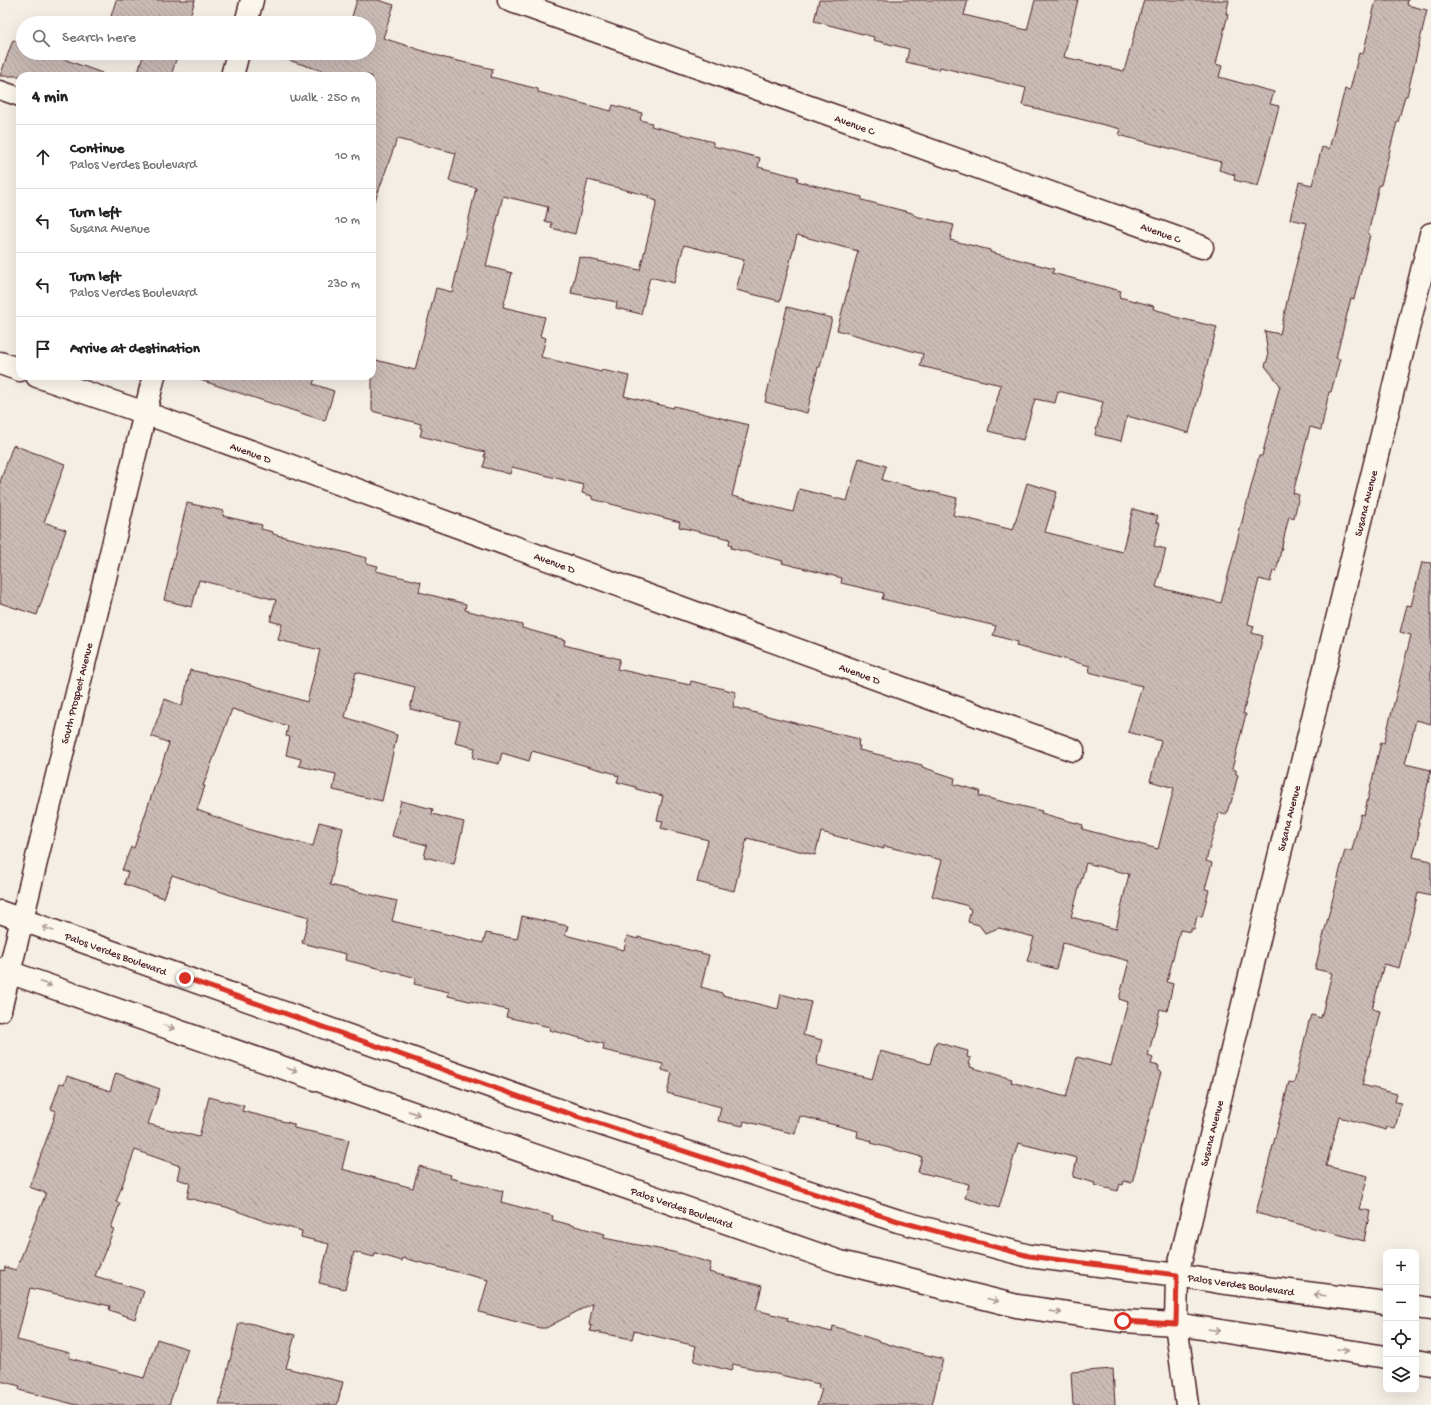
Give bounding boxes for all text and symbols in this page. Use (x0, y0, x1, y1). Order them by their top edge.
search box (16, 16, 376, 60)
icon: search (30, 27, 52, 49)
text: Search here (62, 29, 136, 47)
text: 4 min (32, 88, 68, 108)
text: Walk · 250 m (290, 91, 360, 106)
street label: Avenue C (833, 113, 877, 139)
text: Continue (70, 140, 124, 158)
icon: ahead (32, 146, 54, 168)
text: 10 m (335, 149, 360, 164)
text: Palos Verdes Boulevard (70, 158, 197, 173)
text: Turn left (70, 204, 121, 222)
icon: left (32, 210, 54, 232)
text: 10 m (335, 213, 360, 228)
street label: Avenue C (1139, 221, 1183, 247)
text: Susana Avenue (70, 222, 150, 237)
text: Turn left (70, 268, 121, 286)
icon: left (32, 274, 54, 296)
text: 230 m (327, 277, 360, 292)
text: Palos Verdes Boulevard (70, 286, 197, 301)
icon: arrive (32, 338, 54, 360)
text: Arrive at destination (70, 340, 200, 358)
street label: Avenue D (228, 441, 273, 467)
street label: Susana Avenue (1353, 469, 1381, 538)
street label: Avenue D (532, 551, 577, 577)
street label: South Prospect Avenue (60, 641, 96, 745)
street label: Avenue D (837, 662, 882, 688)
street label: Susana Avenue (1276, 784, 1304, 853)
one-way arrow (42, 925, 55, 932)
street label: Palos Verdes Boulevard (62, 931, 169, 979)
route end (176, 969, 194, 987)
one-way arrow (40, 981, 52, 989)
one-way arrow (163, 1024, 175, 1032)
one-way arrow (285, 1067, 297, 1075)
street label: Susana Avenue (1199, 1099, 1227, 1168)
one-way arrow (408, 1110, 421, 1117)
street label: Palos Verdes Boulevard (628, 1185, 736, 1233)
map controls (1383, 1249, 1419, 1393)
button: + (1383, 1249, 1419, 1285)
street label: Palos Verdes Boulevard (1186, 1272, 1296, 1300)
button: − (1383, 1285, 1419, 1321)
one-way arrow (1314, 1291, 1327, 1299)
one-way arrow (986, 1297, 999, 1304)
one-way arrow (1049, 1308, 1062, 1316)
route start (1114, 1312, 1132, 1330)
button: locate (1383, 1321, 1419, 1357)
one-way arrow (1208, 1326, 1221, 1334)
one-way arrow (1336, 1346, 1349, 1354)
button: layers (1383, 1357, 1419, 1393)

